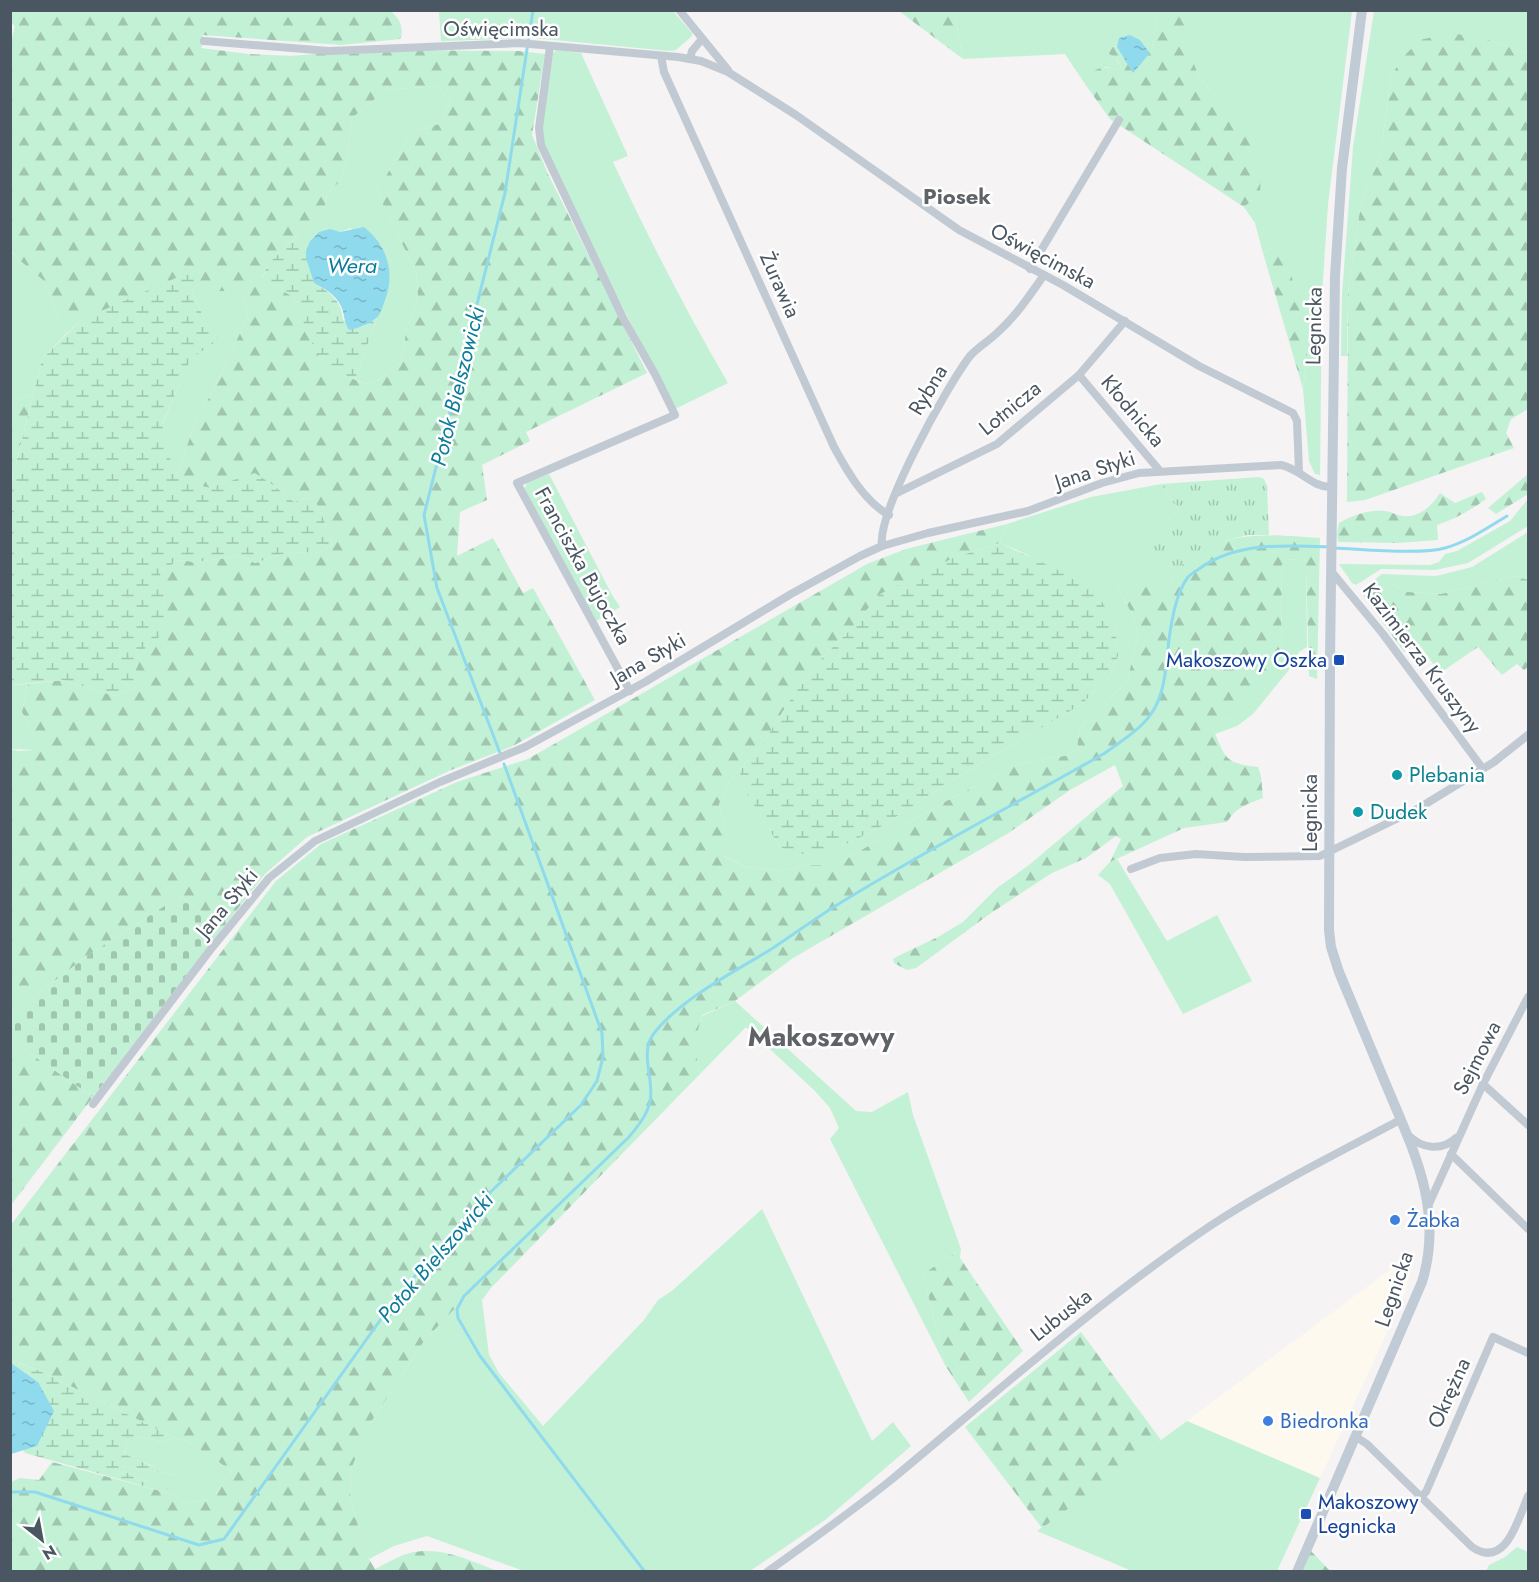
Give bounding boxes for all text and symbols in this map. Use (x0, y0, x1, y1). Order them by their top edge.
street label: Oświęcimska (443, 14, 559, 44)
district label: Piosek (923, 180, 991, 212)
street label: Oświęcimska (985, 216, 1101, 296)
street label: Żurawia (752, 247, 808, 323)
water label: Wera (327, 249, 377, 281)
street label: Legnicka (1298, 287, 1330, 365)
water label: Potok Bielszowicki (422, 302, 492, 469)
street label: Rybna (901, 359, 955, 421)
street label: Kłodnicka (1094, 368, 1172, 454)
street label: Lotnicza (972, 374, 1048, 442)
street label: Jana Styki (1048, 443, 1139, 498)
street label: Franciszka Bujoczka (527, 482, 639, 650)
street label: Kazimierza Kruszyny (1355, 576, 1489, 740)
street label: Jana Styki (602, 625, 691, 694)
place label: Makoszowy Oszka (1166, 645, 1327, 675)
marker: Makoszowy Oszka (1332, 653, 1346, 667)
place label: Plebania (1409, 760, 1485, 790)
marker: Plebania (1390, 768, 1404, 782)
street label: Legnicka (1295, 774, 1325, 852)
place label: Dudek (1370, 797, 1428, 827)
marker: Dudek (1351, 805, 1365, 819)
street label: Jana Styki (187, 862, 265, 947)
street label: Sejmowa (1446, 1016, 1508, 1100)
district label: Makoszowy (748, 1017, 895, 1056)
water label: Potok Bielszowicki (369, 1184, 501, 1329)
place label: Żabka (1407, 1205, 1460, 1235)
marker: Żabka (1388, 1213, 1402, 1227)
street label: Legnicka (1367, 1247, 1421, 1331)
street label: Lubuska (1024, 1281, 1098, 1349)
street label: Okrężna (1420, 1353, 1478, 1433)
place label: Biedronka (1280, 1406, 1369, 1436)
marker: Biedronka (1261, 1414, 1275, 1428)
place label: Makoszowy Legnicka (1318, 1487, 1419, 1541)
marker: Makoszowy Legnicka (1299, 1507, 1313, 1521)
north arrow (12, 1510, 72, 1570)
text: N (38, 1539, 61, 1566)

